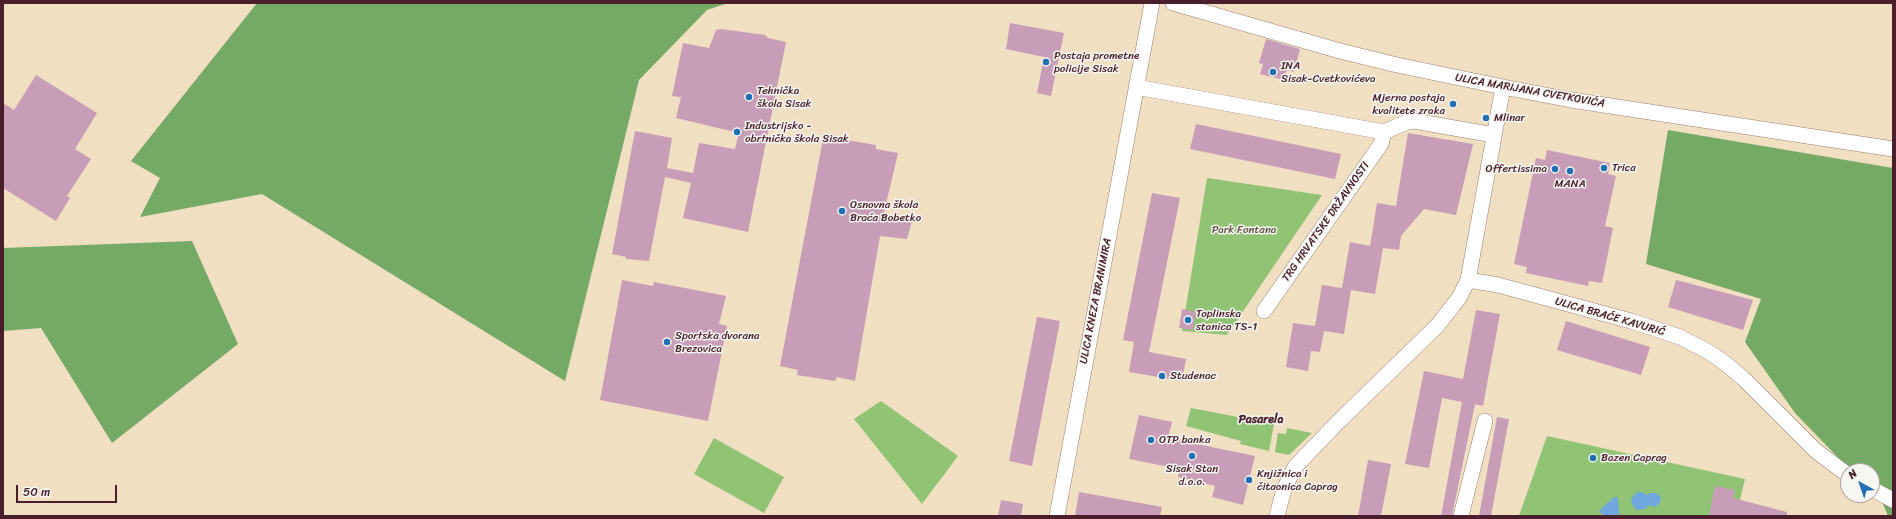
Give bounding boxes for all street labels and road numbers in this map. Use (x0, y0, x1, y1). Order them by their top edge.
street label: ULICA MARIJANA CVETKOVIĆA (1454, 71, 1606, 111)
street label: TRG HRVATSKE DRŽAVNOSTI (1279, 159, 1373, 285)
street label: ULICA KNEZA BRANIMIRA (1077, 237, 1115, 365)
street label: ULICA BRAĆE KAVURIĆ (1554, 295, 1666, 339)

